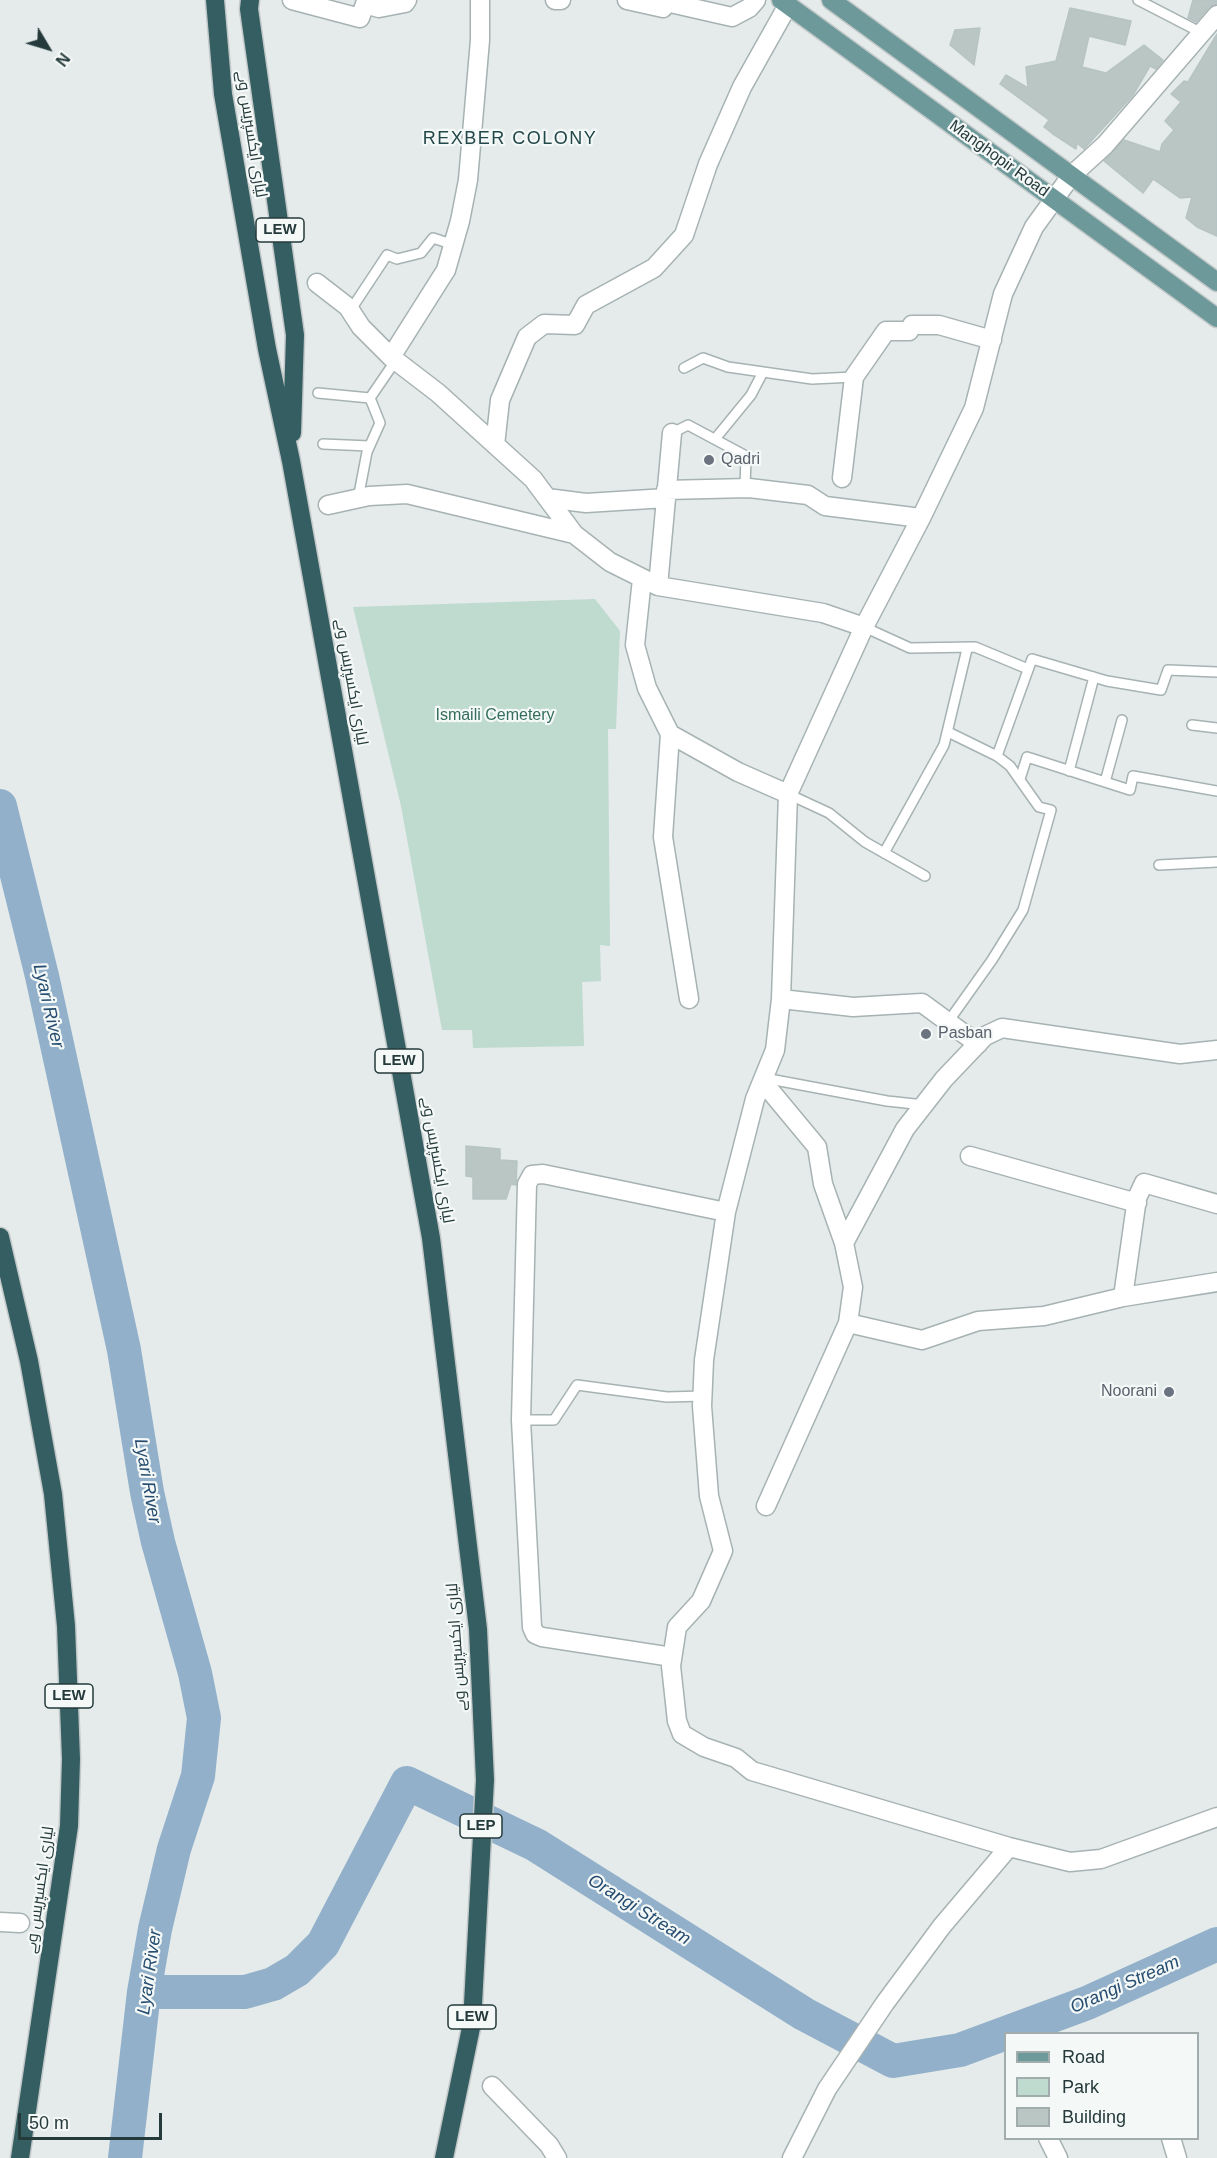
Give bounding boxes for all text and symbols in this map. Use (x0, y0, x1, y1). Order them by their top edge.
north arrow (18, 18, 78, 78)
text: N (52, 50, 73, 69)
street label: لیاری ایکسپریس وے (231, 69, 271, 199)
street label: Manghopir Road (946, 116, 1052, 202)
district label: REXBER COLONY (423, 128, 597, 150)
road number: LEW (256, 218, 304, 242)
place label: Qadri (721, 450, 760, 470)
marker: Qadri (702, 453, 716, 467)
street label: لیاری ایکسپریس وے (330, 617, 372, 747)
park label: Ismaili Cemetery (435, 706, 555, 726)
water label: Lyari River (28, 962, 68, 1050)
place label: Pasban (938, 1024, 992, 1044)
marker: Pasban (919, 1027, 933, 1041)
road number: LEW (375, 1049, 423, 1073)
street label: لیاری ایکسپریس وے (416, 1095, 458, 1225)
place label: Noorani (1101, 1382, 1157, 1402)
marker: Noorani (1162, 1385, 1176, 1399)
water label: Lyari River (129, 1437, 165, 1525)
street label: لیاری ایکسپریس وے (443, 1582, 471, 1712)
road number: LEW (45, 1684, 93, 1708)
road number: LEP (460, 1814, 502, 1838)
street label: لیاری ایکسپریس وے (22, 1825, 58, 1955)
water label: Orangi Stream (584, 1870, 694, 1950)
water label: Lyari River (133, 1928, 167, 2016)
water label: Orangi Stream (1067, 1951, 1183, 2019)
road number: LEW (448, 2005, 496, 2029)
legend (1004, 2032, 1199, 2140)
text: Road (1062, 2047, 1105, 2067)
text: Park (1062, 2077, 1099, 2097)
scale bar (21, 2101, 165, 2139)
text: Building (1062, 2107, 1126, 2127)
text: 50 m (29, 2113, 69, 2133)

